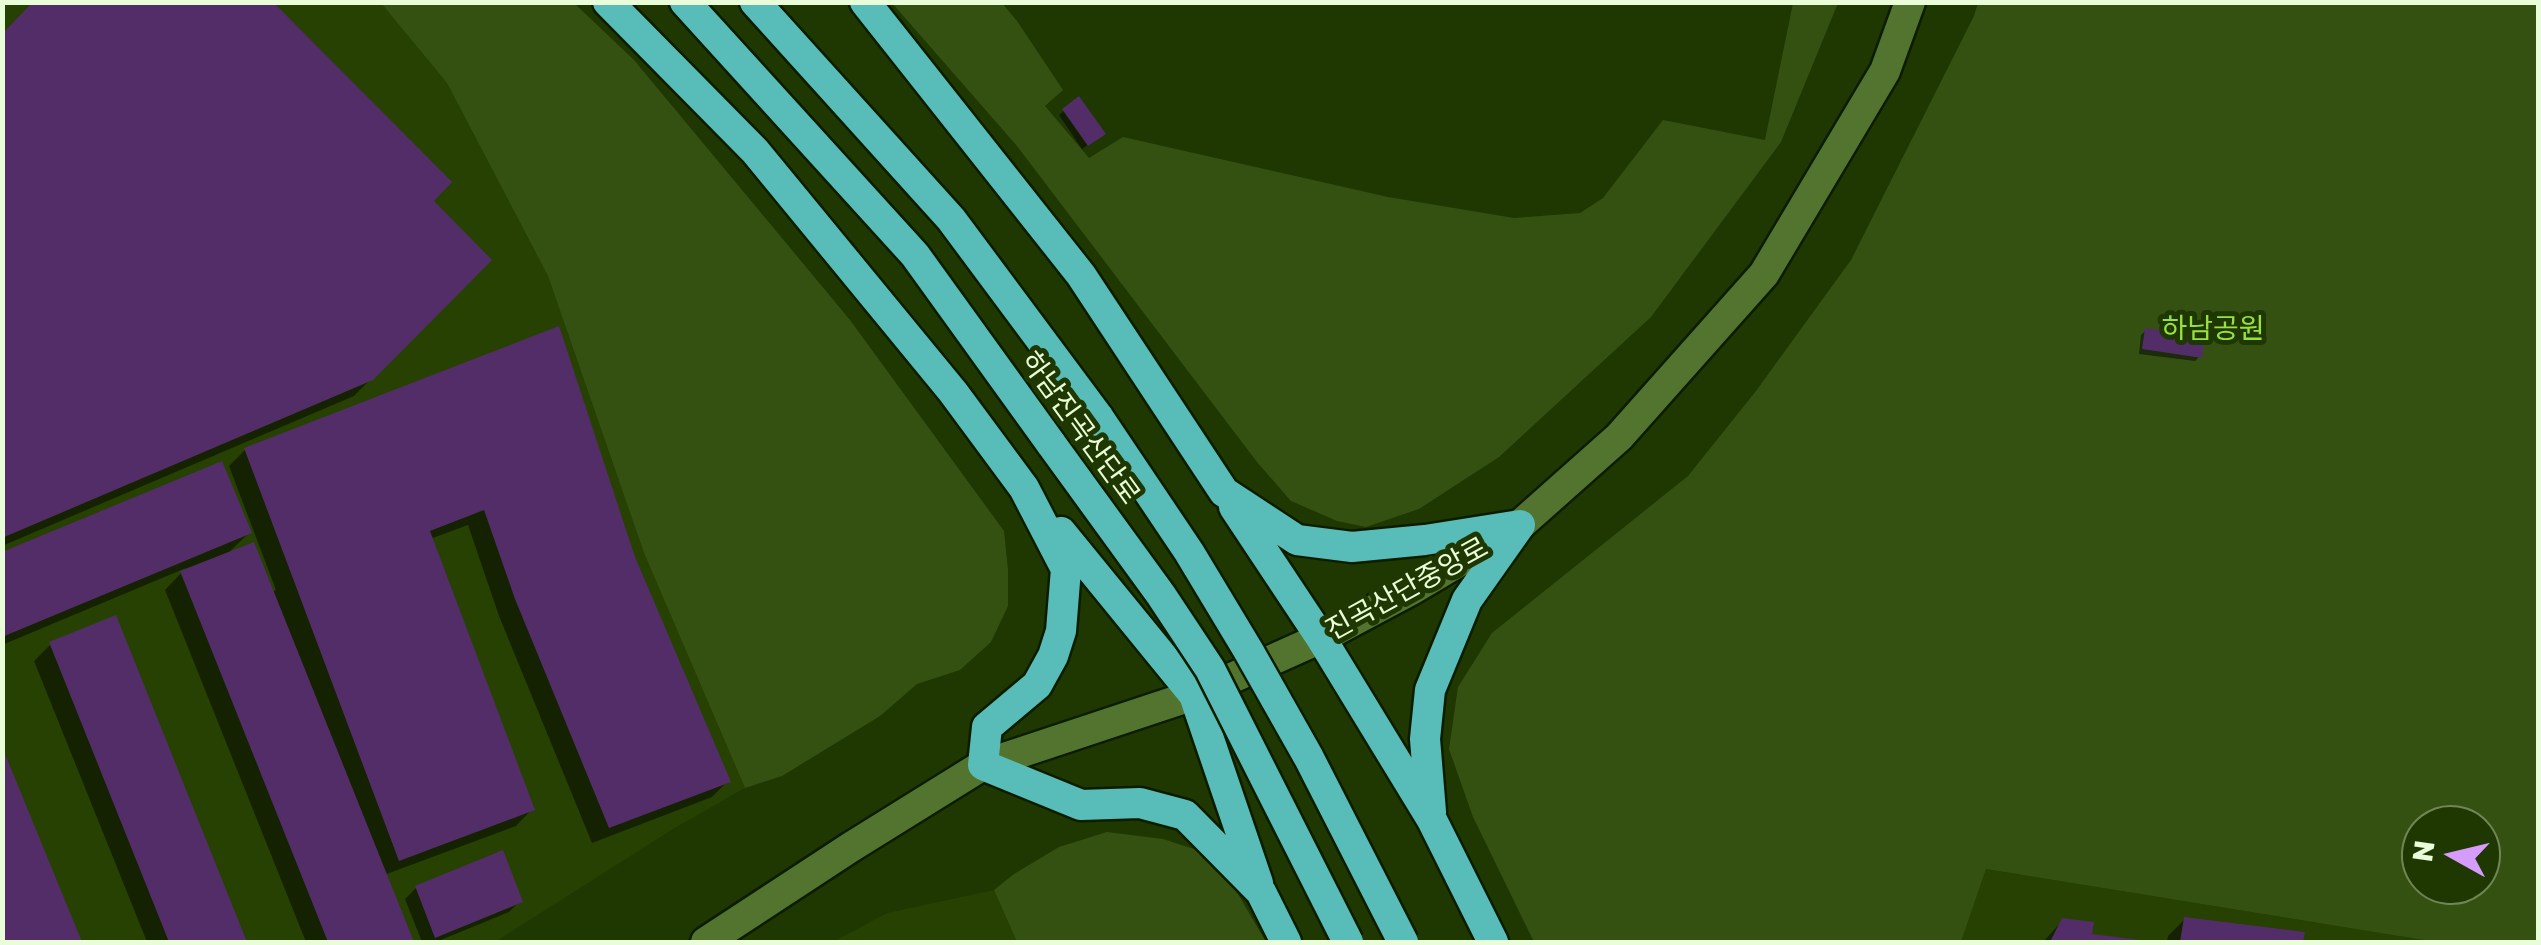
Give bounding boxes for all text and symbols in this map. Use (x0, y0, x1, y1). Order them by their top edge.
park label: 하남공원 (2161, 312, 2265, 346)
street label: 하남진곡산단로 (1013, 345, 1147, 511)
street label: 진곡산단중앙로 (1320, 531, 1494, 647)
north arrow (2401, 805, 2501, 905)
text: N (2405, 838, 2441, 864)

